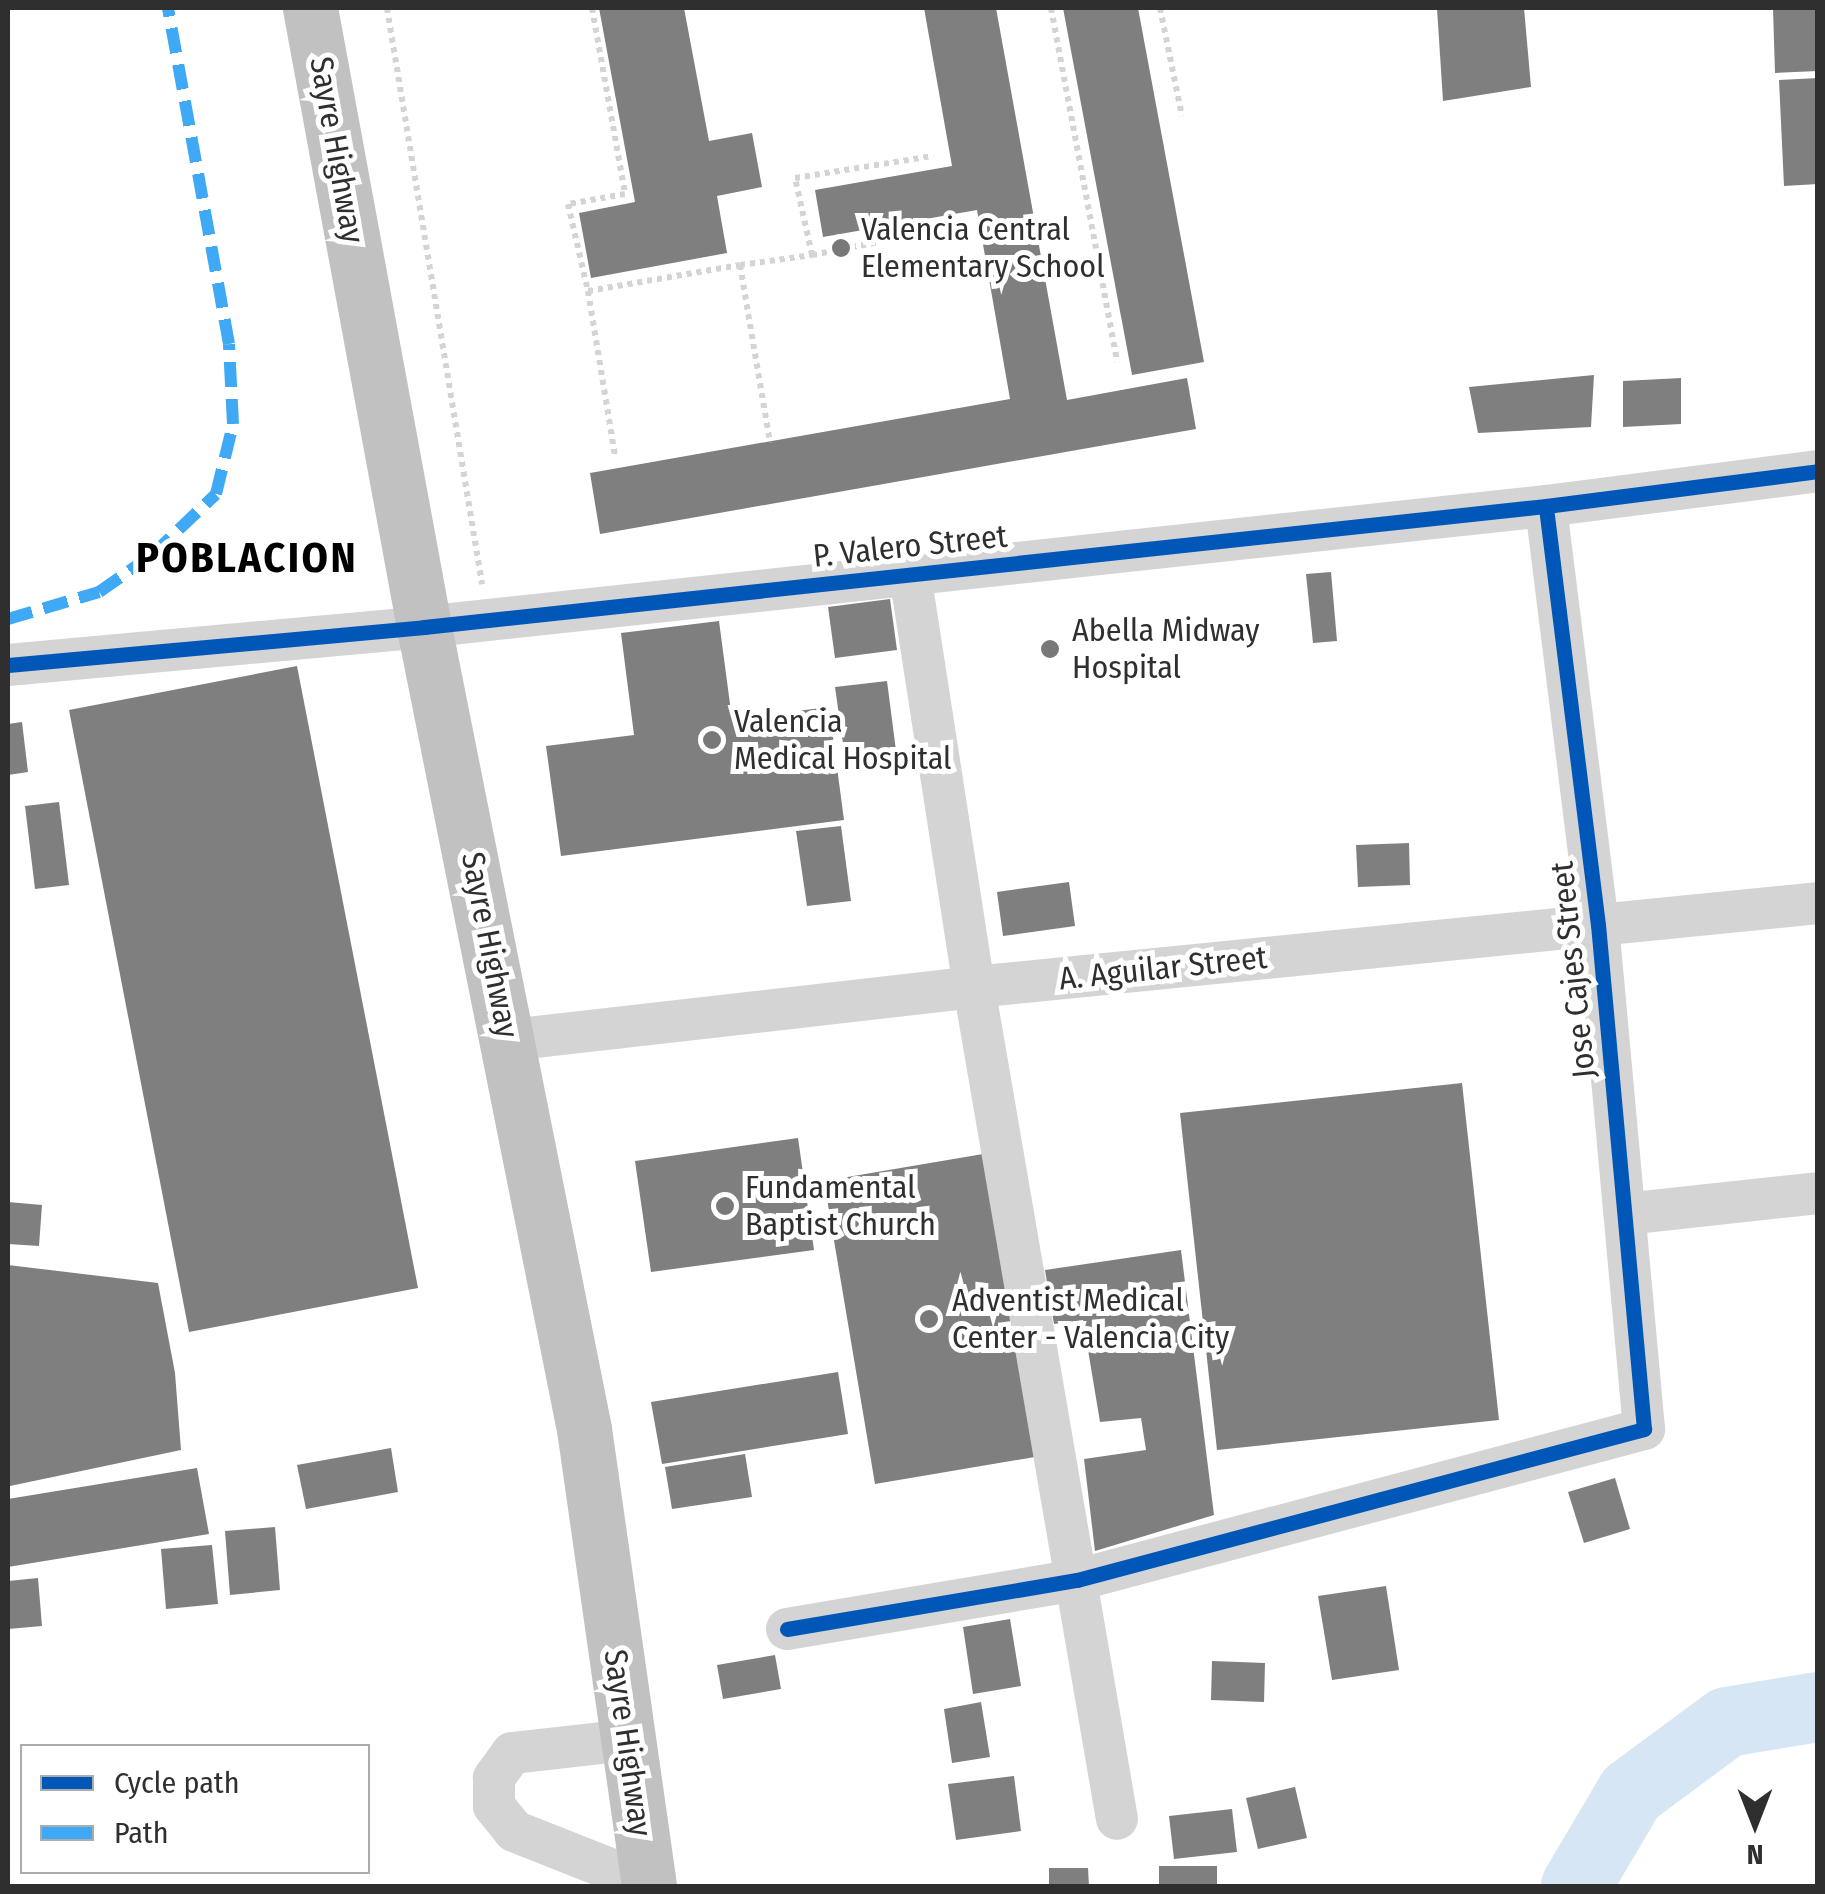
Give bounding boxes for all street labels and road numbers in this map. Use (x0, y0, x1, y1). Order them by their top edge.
street label: Sayre Highway (302, 54, 372, 246)
street label: P. Valero Street (811, 517, 1009, 575)
street label: Sayre Highway (453, 849, 527, 1041)
street label: Jose Cajes Street (1543, 860, 1603, 1080)
street label: A. Aguilar Street (1057, 938, 1269, 998)
street label: Sayre Highway (596, 1647, 660, 1839)

